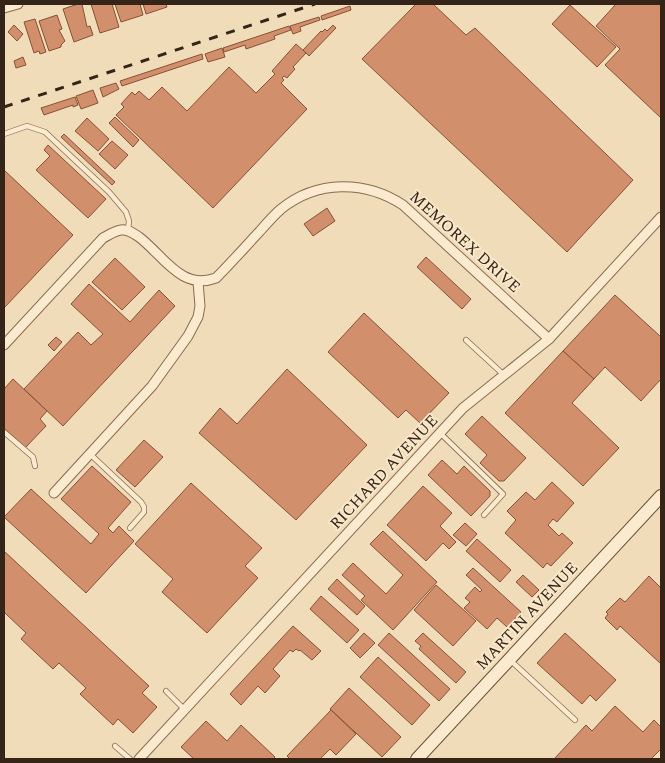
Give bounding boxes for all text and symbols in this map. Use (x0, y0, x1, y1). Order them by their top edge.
street label: MEMOREX DRIVE (404, 185, 526, 299)
street label: RICHARD AVENUE (324, 409, 444, 535)
street label: MARTIN AVENUE (470, 556, 584, 676)

